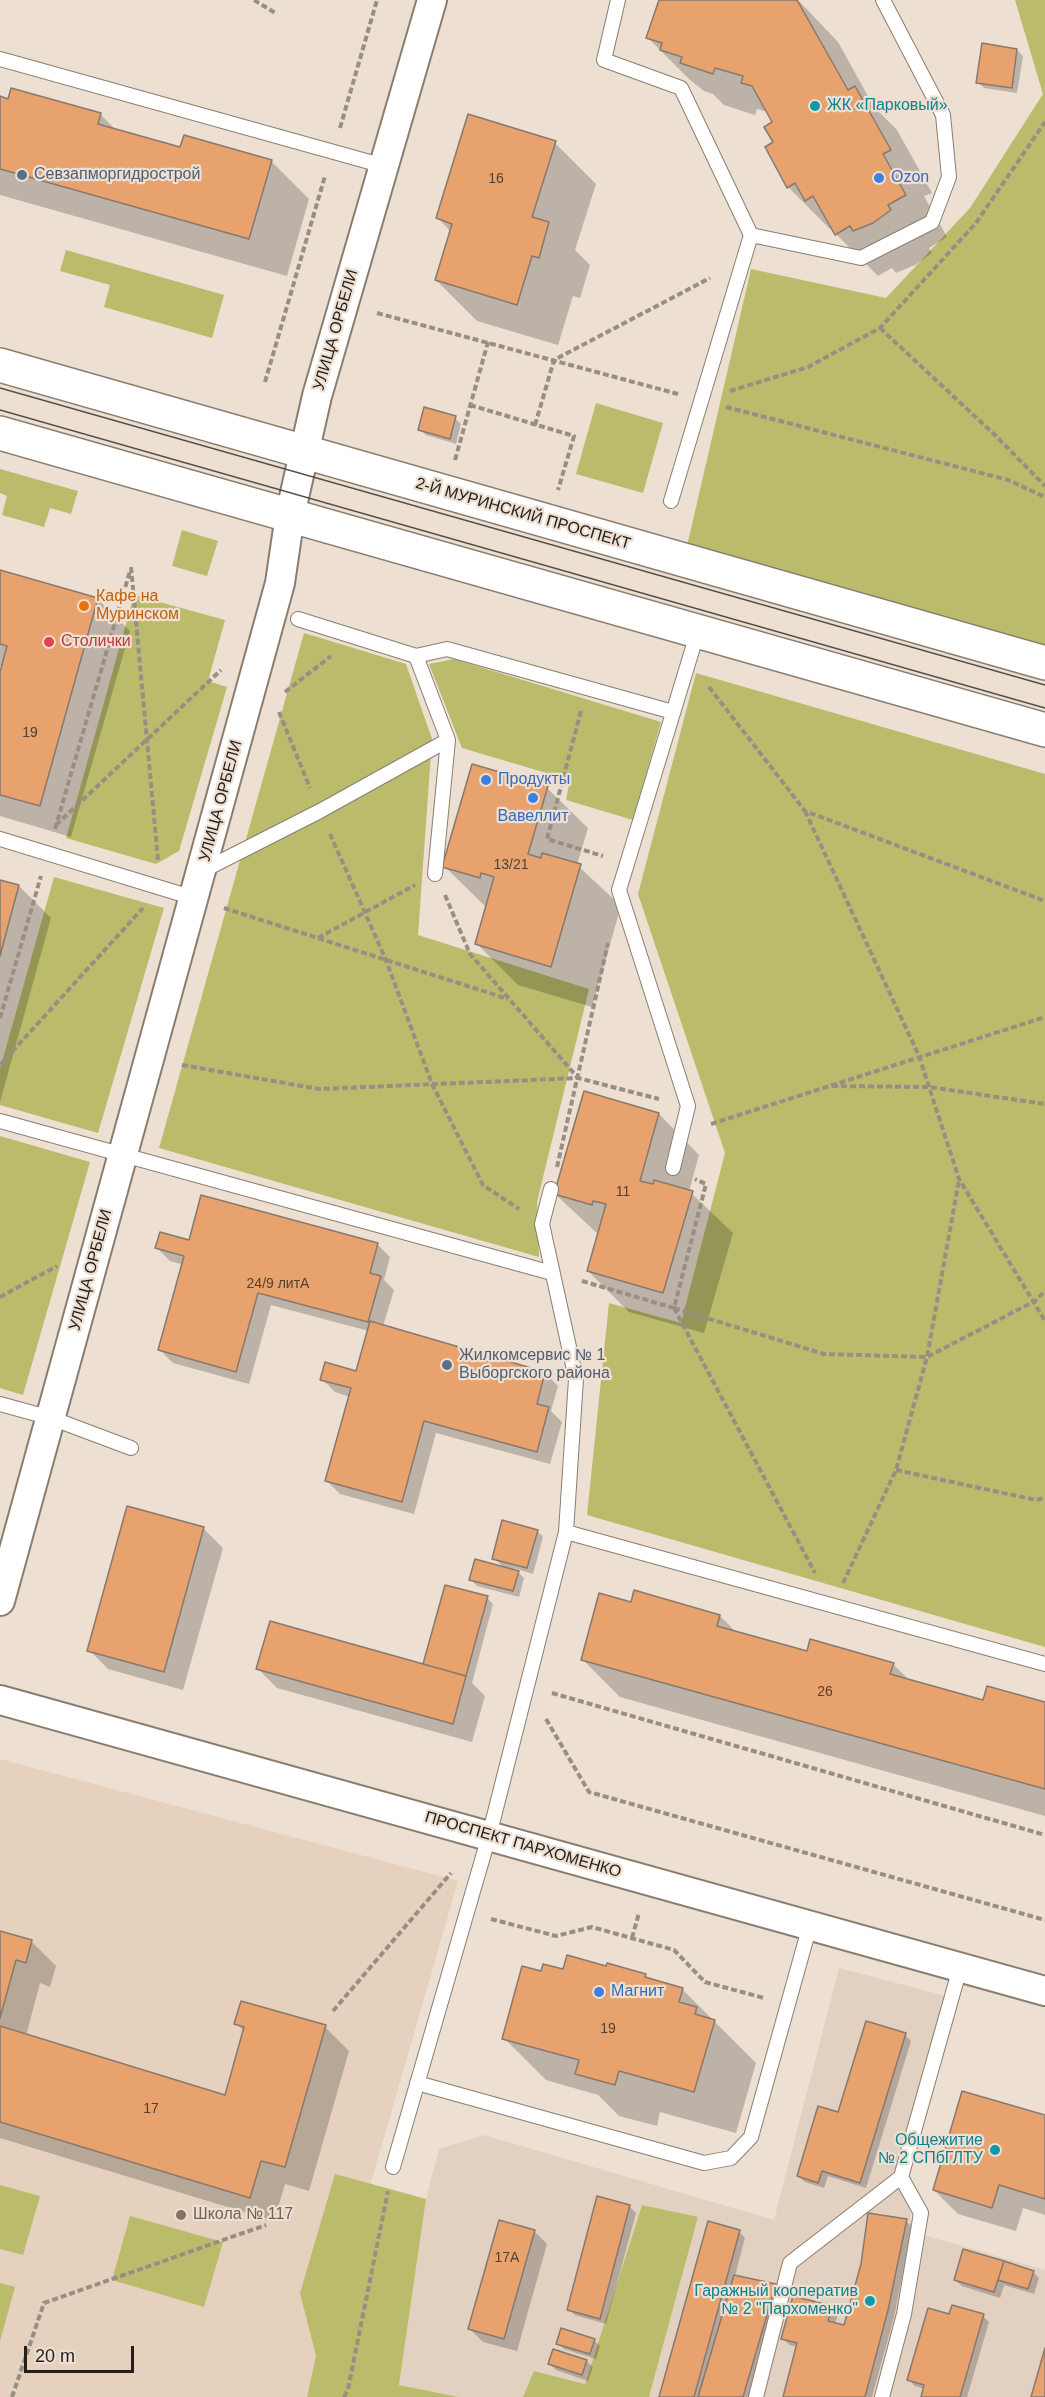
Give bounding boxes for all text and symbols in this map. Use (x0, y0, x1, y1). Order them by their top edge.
place label: ЖК «Парковый» (827, 96, 948, 116)
marker: ЖК «Парковый» (808, 99, 822, 113)
place label: Севзапморгидрострой (34, 165, 200, 185)
marker: Севзапморгидрострой (15, 168, 29, 182)
place label: Ozon (891, 168, 929, 188)
house number: 16 (488, 171, 504, 187)
marker: Ozon (872, 171, 886, 185)
street label: УЛИЦА ОРБЕЛИ (310, 267, 362, 393)
street label: 2-Й МУРИНСКИЙ ПРОСПЕКТ (413, 474, 633, 554)
place label: Кафе на Муринском (96, 587, 179, 625)
marker: Кафе на Муринском (77, 599, 91, 613)
place label: Столички (61, 632, 131, 652)
marker: Столички (42, 635, 56, 649)
house number: 19 (22, 725, 38, 741)
street label: УЛИЦА ОРБЕЛИ (196, 738, 246, 864)
place label: Продукты (498, 770, 570, 790)
marker: Продукты (479, 773, 493, 787)
marker: Вавеллит (526, 791, 540, 805)
place label: Вавеллит (497, 807, 569, 827)
house number: 13/21 (493, 857, 529, 873)
house number: 11 (616, 1184, 630, 1200)
street label: УЛИЦА ОРБЕЛИ (66, 1207, 116, 1333)
house number: 24/9 литА (247, 1276, 309, 1292)
place label: Жилкомсервис № 1 Выборгского района (459, 1346, 610, 1384)
marker: Жилкомсервис № 1 Выборгского района (440, 1358, 454, 1372)
house number: 26 (817, 1684, 833, 1700)
street label: ПРОСПЕКТ ПАРХОМЕНКО (423, 1808, 623, 1882)
place label: Магнит (611, 1982, 664, 2002)
marker: Магнит (592, 1985, 606, 1999)
house number: 19 (600, 2021, 616, 2037)
house number: 17 (143, 2101, 159, 2117)
place label: Общежитие № 2 СПбГЛТУ (878, 2131, 983, 2169)
marker: Общежитие № 2 СПбГЛТУ (988, 2143, 1002, 2157)
place label: Школа № 117 (193, 2205, 293, 2225)
marker: Школа № 117 (174, 2208, 188, 2222)
house number: 17А (495, 2250, 519, 2266)
place label: Гаражный кооператив № 2 "Пархоменко" (694, 2282, 858, 2320)
marker: Гаражный кооператив № 2 "Пархоменко" (863, 2294, 877, 2308)
scale bar (27, 2334, 136, 2372)
text: 20 m (35, 2346, 75, 2366)

